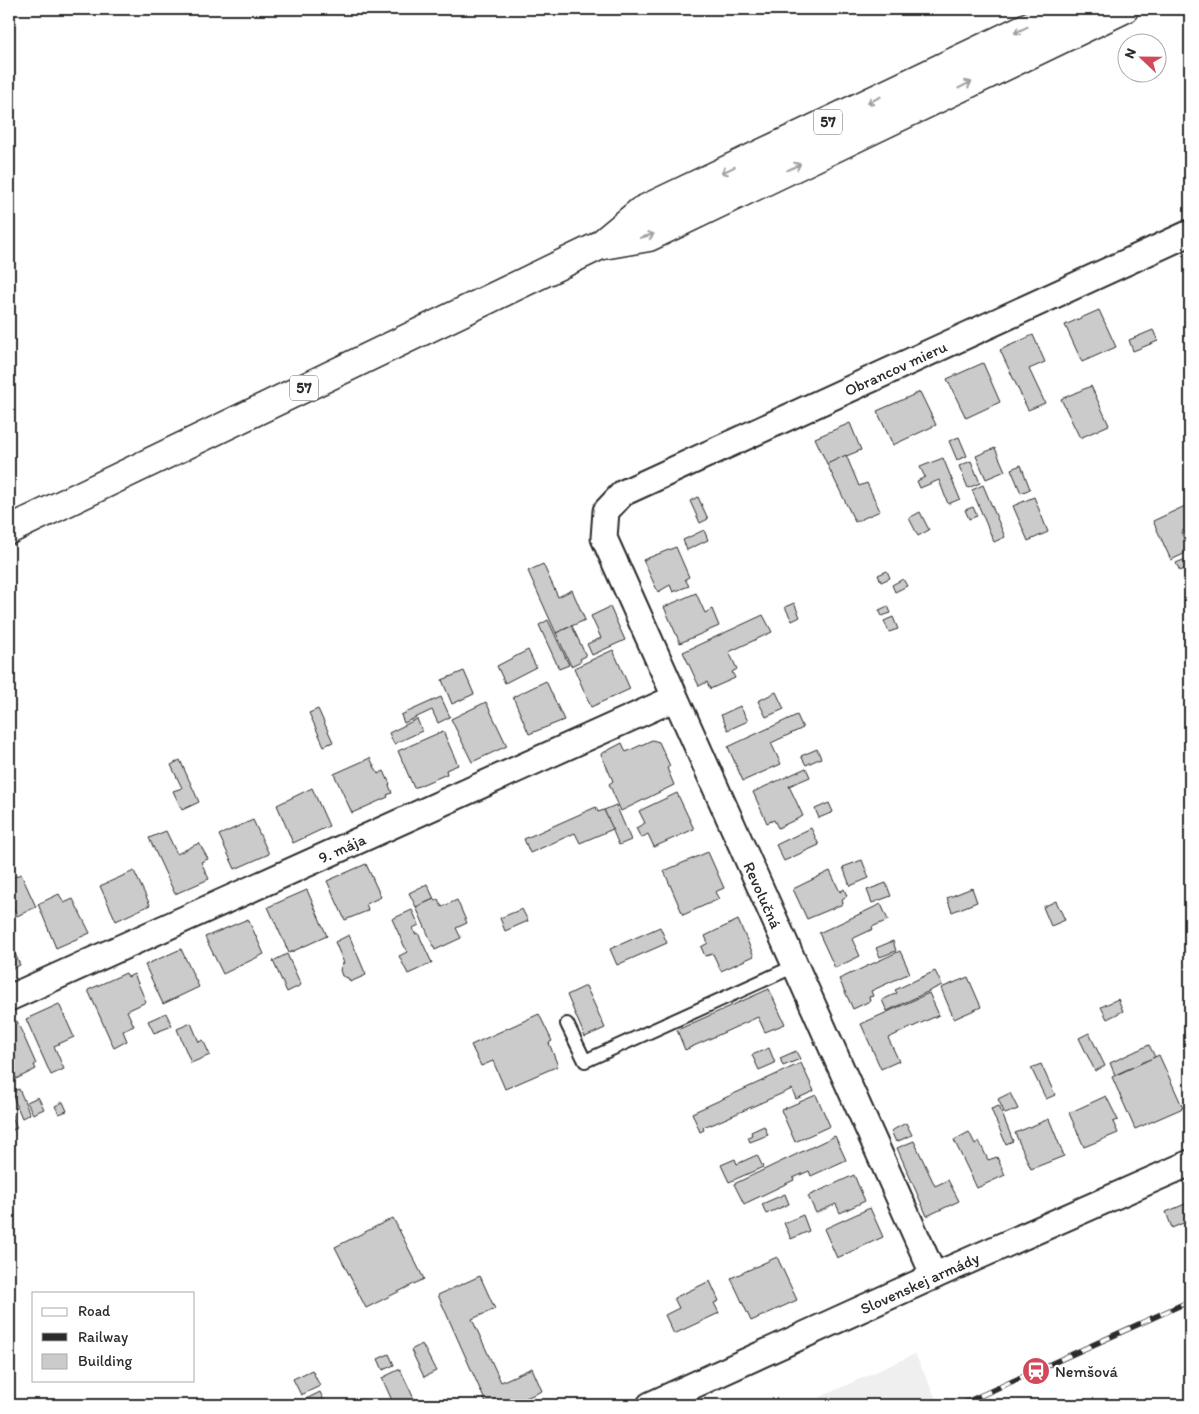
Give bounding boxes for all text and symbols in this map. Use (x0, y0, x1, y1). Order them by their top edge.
one-way arrow (1014, 26, 1029, 35)
north arrow (1116, 32, 1166, 82)
text: N (1121, 46, 1140, 61)
one-way arrow (957, 80, 972, 89)
one-way arrow (867, 96, 882, 105)
road number: 57 (814, 110, 842, 134)
one-way arrow (786, 162, 801, 172)
one-way arrow (721, 166, 736, 175)
one-way arrow (638, 231, 654, 241)
street label: Obrancov mieru (842, 337, 950, 400)
road number: 57 (290, 376, 318, 400)
street label: 9. mája (315, 829, 369, 867)
street label: Revolučná (739, 859, 786, 932)
street label: Slovenskej armády (857, 1248, 983, 1318)
legend (32, 1292, 195, 1382)
text: Road (78, 1302, 111, 1320)
text: Railway (78, 1328, 128, 1346)
text: Building (78, 1352, 132, 1370)
station icon: Nemšová (1021, 1356, 1051, 1386)
place label: Nemšová (1055, 1362, 1119, 1381)

